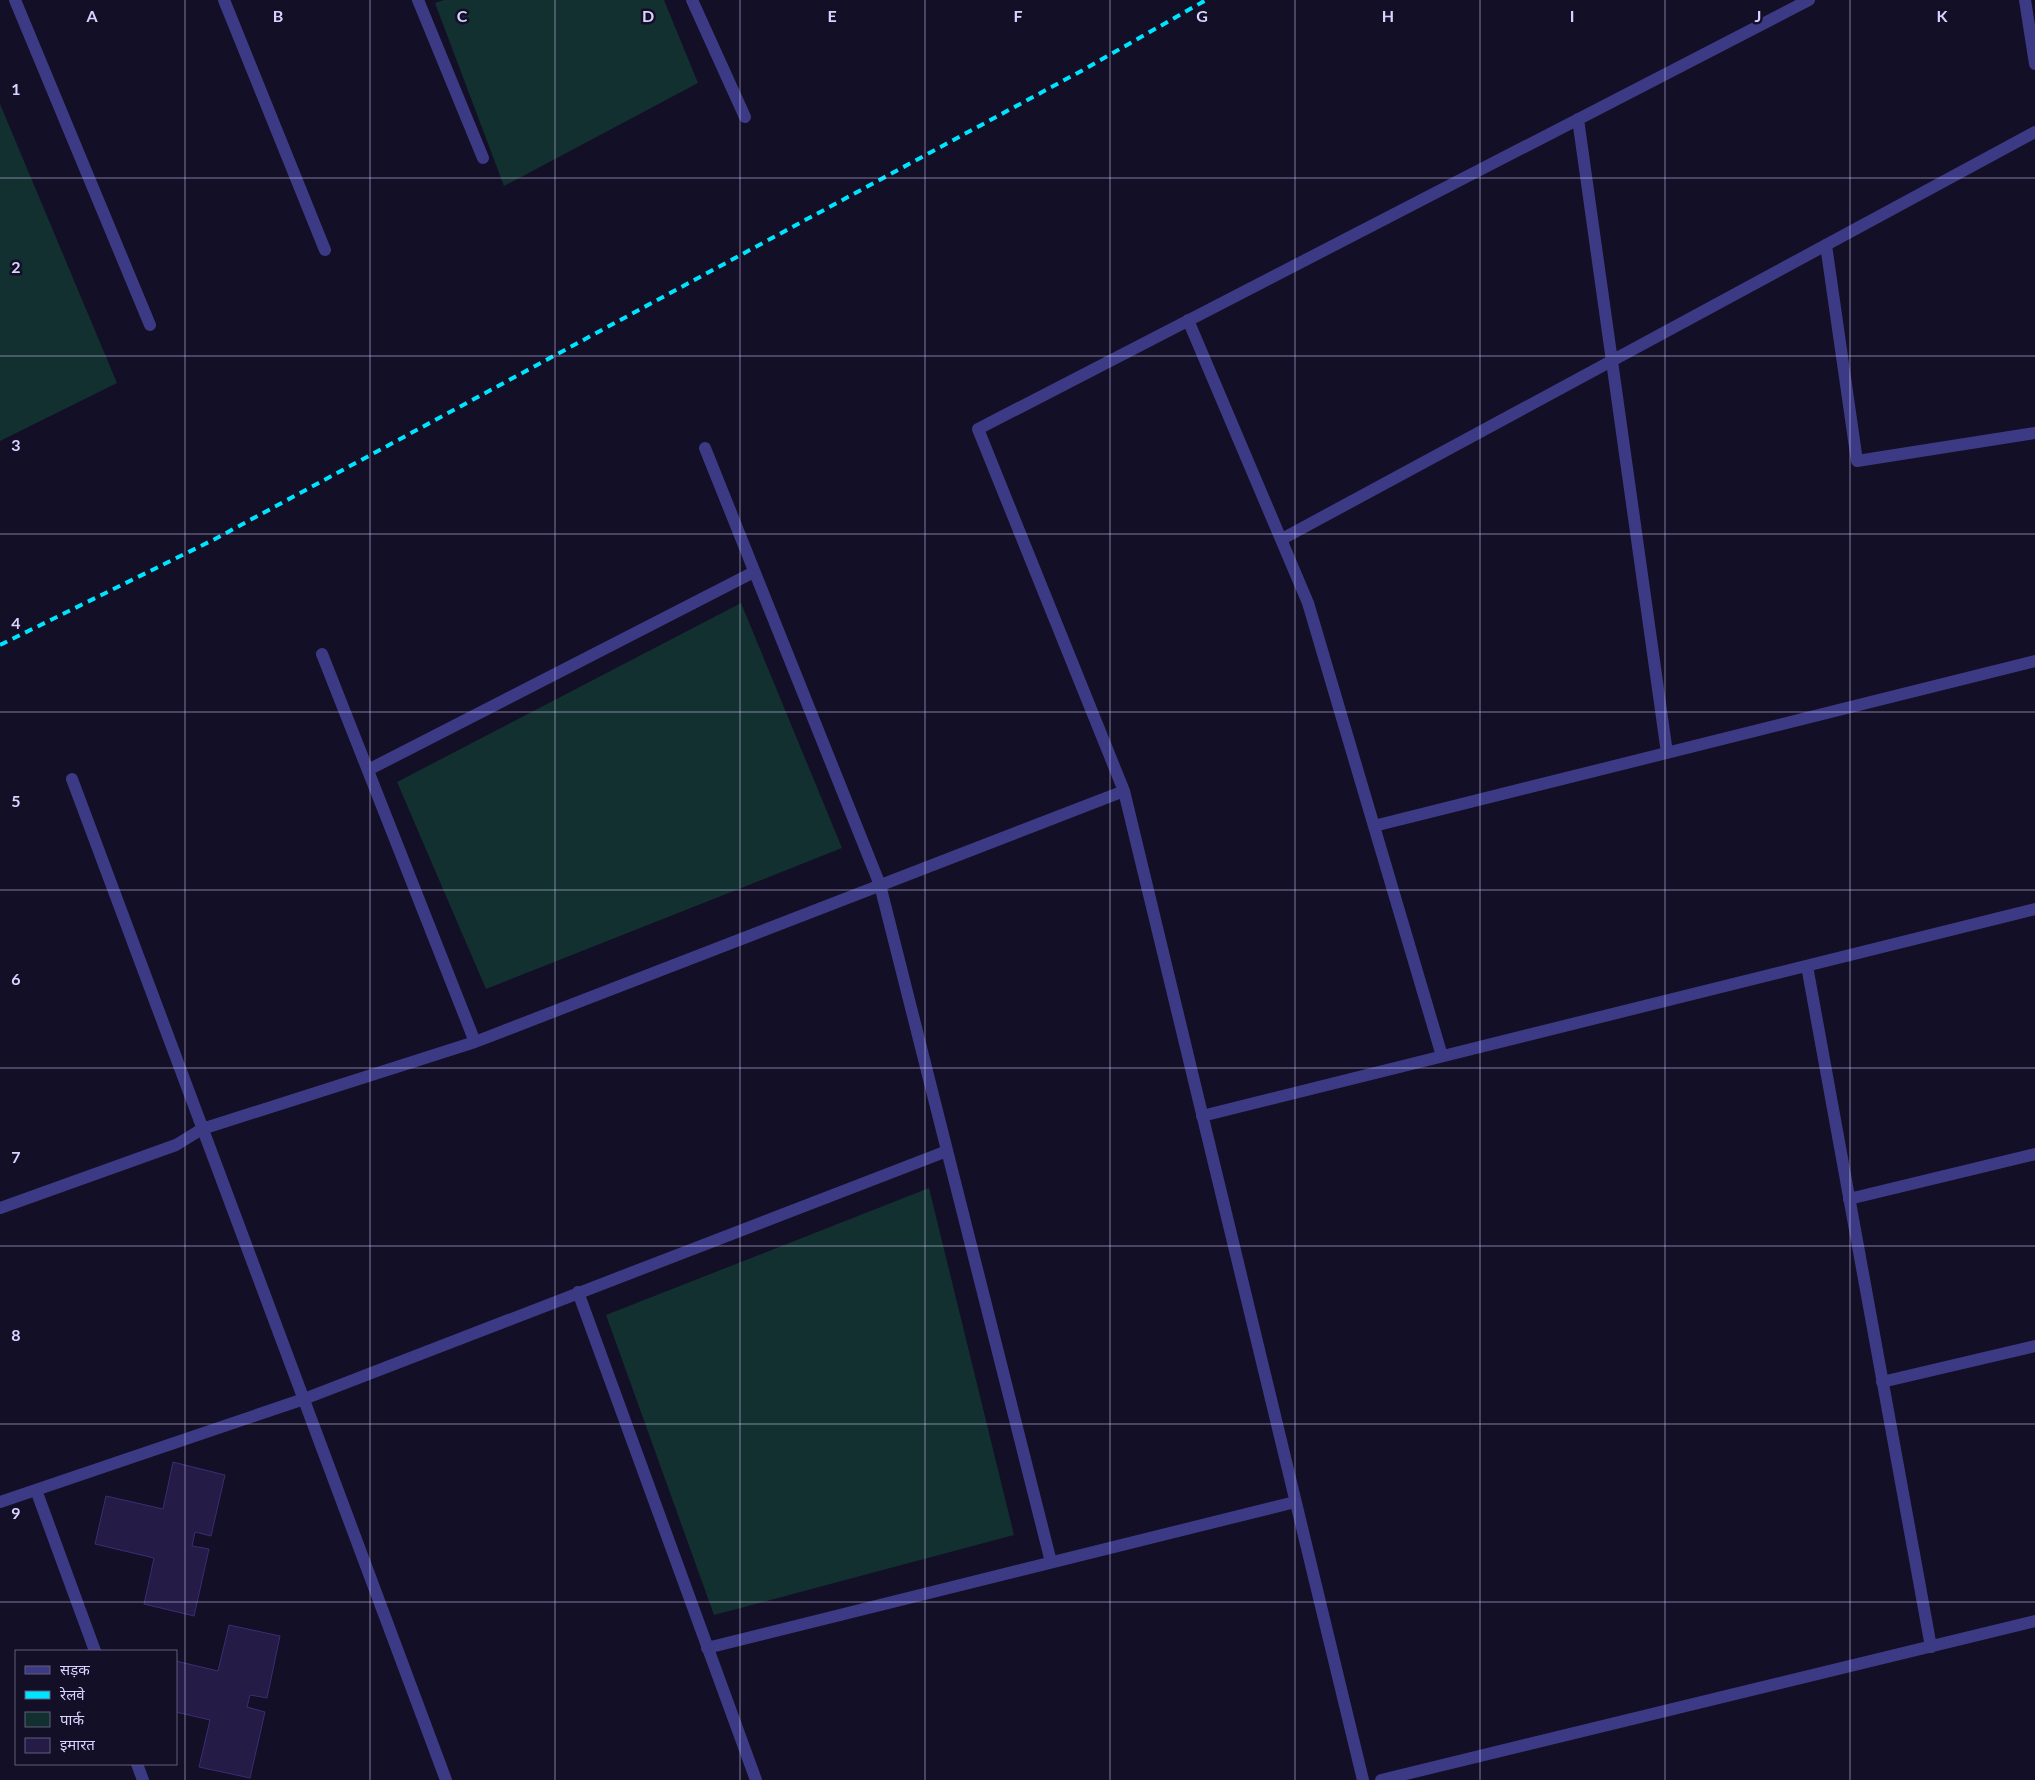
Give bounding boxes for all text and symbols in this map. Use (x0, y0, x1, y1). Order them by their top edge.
text: A (85, 6, 98, 25)
text: B (273, 6, 283, 25)
text: C (457, 6, 468, 25)
text: D (642, 6, 654, 25)
text: E (827, 6, 837, 25)
text: F (1013, 6, 1023, 25)
text: G (1196, 6, 1208, 25)
text: H (1382, 6, 1394, 25)
text: I (1570, 6, 1574, 25)
text: J (1755, 6, 1761, 25)
text: K (1937, 6, 1949, 25)
text: 1 (11, 79, 21, 98)
text: 2 (11, 257, 21, 276)
text: 3 (11, 435, 21, 454)
text: 4 (11, 613, 21, 632)
text: 5 (11, 791, 21, 810)
text: 6 (11, 969, 21, 988)
text: 7 (11, 1147, 21, 1166)
text: 8 (11, 1325, 21, 1344)
text: 9 (11, 1503, 21, 1522)
legend (15, 1650, 178, 1765)
text: सड़क (60, 1660, 90, 1678)
text: रेलवे (59, 1685, 85, 1703)
text: पार्क (60, 1710, 84, 1728)
text: इमारत (60, 1735, 95, 1753)

